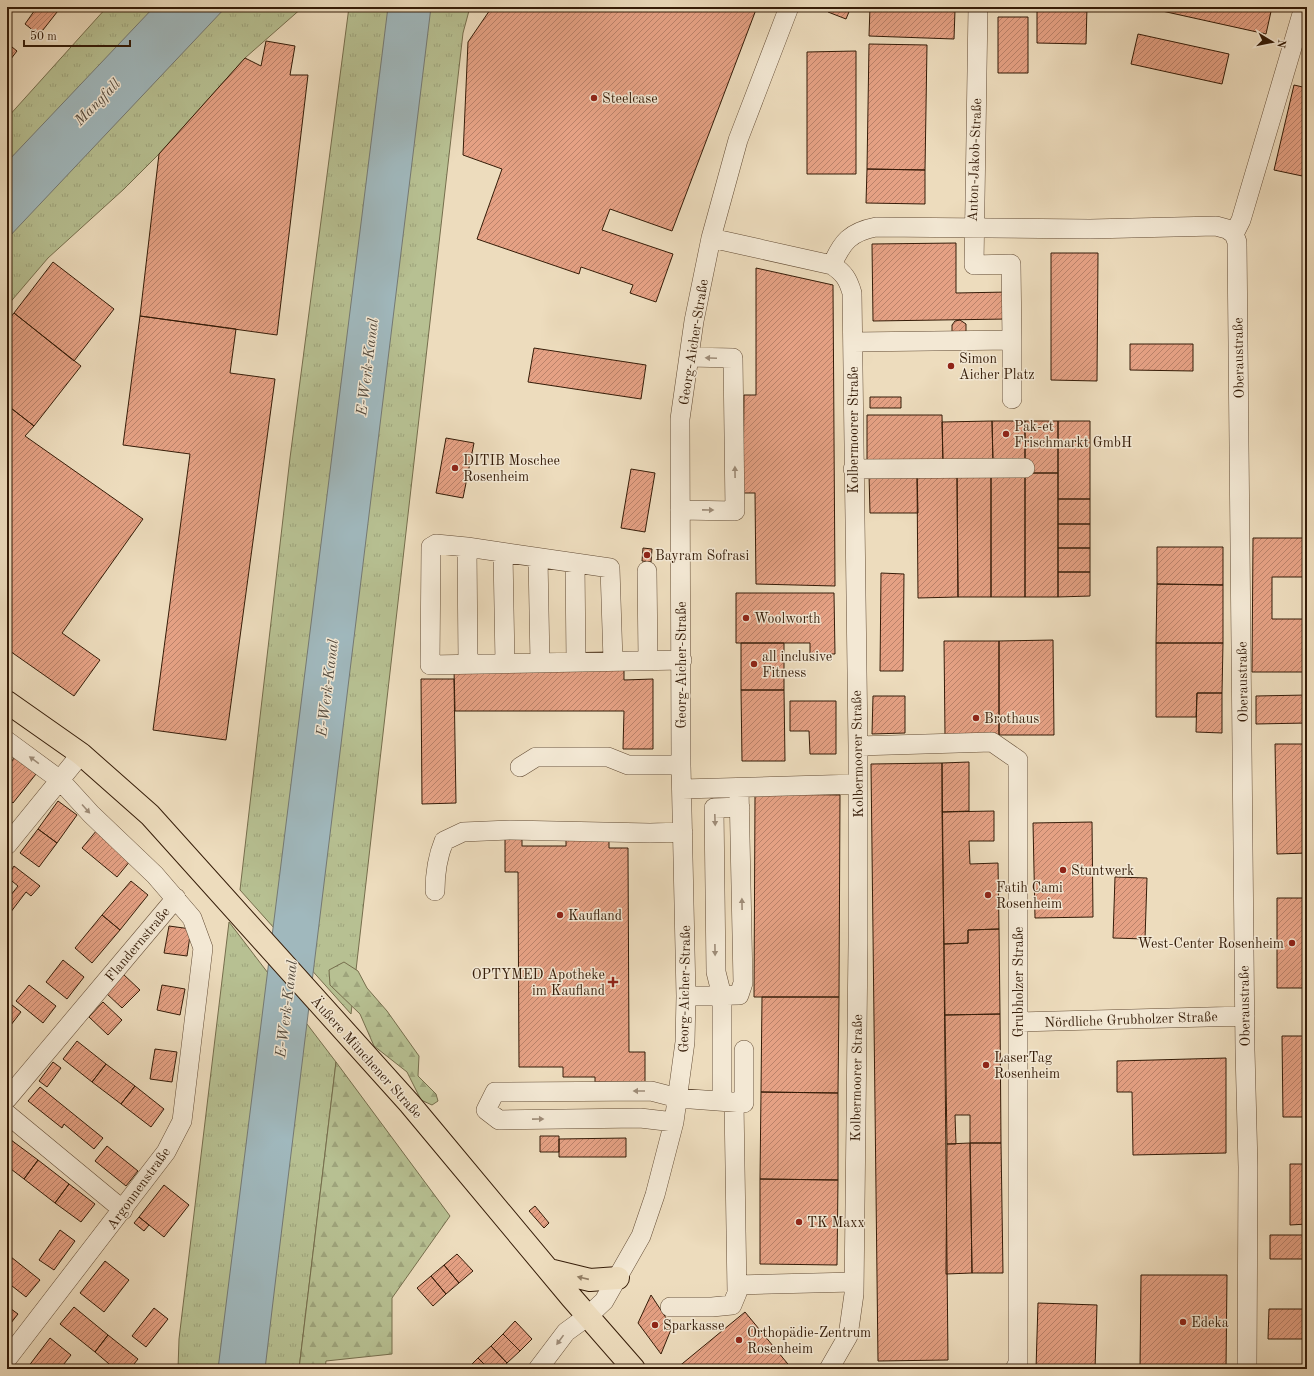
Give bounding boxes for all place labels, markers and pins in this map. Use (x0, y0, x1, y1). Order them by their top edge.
place label: Steelcase (602, 92, 658, 106)
marker: Steelcase (589, 93, 599, 103)
place label: Simon Aicher Platz (959, 352, 1035, 382)
marker: Simon Aicher Platz (946, 361, 956, 371)
place label: Pak-et Frischmarkt GmbH (1014, 420, 1132, 450)
marker: Pak-et Frischmarkt GmbH (1001, 429, 1011, 439)
place label: DITIB Moschee Rosenheim (463, 454, 560, 484)
marker: DITIB Moschee Rosenheim (450, 463, 460, 473)
place label: Bayram Sofrasi (655, 549, 749, 563)
marker: Bayram Sofrasi (642, 550, 652, 560)
place label: Woolworth (754, 612, 821, 626)
marker: Woolworth (741, 613, 751, 623)
place label: all inclusive Fitness (762, 650, 832, 680)
marker: all inclusive Fitness (749, 659, 759, 669)
place label: Brothaus (984, 712, 1039, 726)
marker: Brothaus (971, 713, 981, 723)
place label: Stuntwerk (1071, 864, 1134, 878)
marker: Stuntwerk (1058, 865, 1068, 875)
place label: Fatih Cami Rosenheim (996, 881, 1063, 911)
marker: Fatih Cami Rosenheim (983, 890, 993, 900)
place label: Kaufland (568, 909, 622, 923)
marker: Kaufland (555, 910, 565, 920)
place label: West-Center Rosenheim (1137, 937, 1284, 951)
marker: West-Center Rosenheim (1287, 938, 1297, 948)
place label: OPTYMED Apotheke im Kaufland (472, 968, 605, 998)
marker: OPTYMED Apotheke im Kaufland (608, 977, 618, 987)
place label: LaserTag Rosenheim (994, 1051, 1060, 1081)
marker: LaserTag Rosenheim (981, 1060, 991, 1070)
place label: TK Maxx (807, 1216, 865, 1230)
marker: TK Maxx (794, 1217, 804, 1227)
place label: Edeka (1191, 1316, 1229, 1330)
marker: Edeka (1178, 1317, 1188, 1327)
place label: Sparkasse (663, 1319, 724, 1333)
marker: Sparkasse (650, 1320, 660, 1330)
place label: Orthopädie-Zentrum Rosenheim (747, 1326, 871, 1356)
marker: Orthopädie-Zentrum Rosenheim (734, 1335, 744, 1345)

